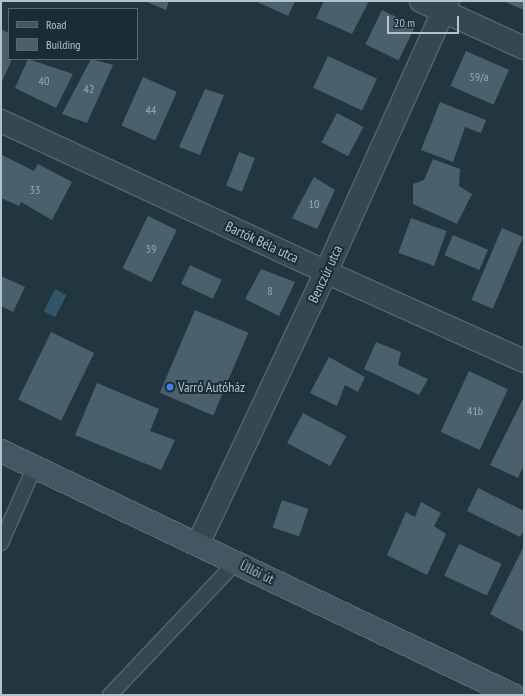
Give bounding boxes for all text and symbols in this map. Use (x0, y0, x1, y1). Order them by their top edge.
legend (8, 8, 138, 60)
scale bar (389, 8, 461, 34)
text: 20 m (394, 15, 415, 30)
text: Road (46, 17, 66, 32)
text: Building (46, 37, 81, 52)
house number: 59/a (469, 70, 489, 84)
house number: 40 (39, 74, 49, 88)
house number: 42 (84, 82, 94, 96)
house number: 44 (146, 103, 156, 117)
house number: 33 (30, 183, 40, 197)
house number: 10 (309, 197, 319, 211)
street label: Bartók Béla utca (223, 218, 301, 266)
house number: 39 (146, 242, 156, 256)
street label: Benczúr utca (304, 243, 346, 305)
house number: 8 (267, 284, 273, 298)
place label: Varró Autóház (178, 379, 245, 395)
marker: Varró Autóház (165, 382, 175, 392)
house number: 41b (467, 404, 483, 418)
street label: Üllői út (237, 557, 277, 587)

